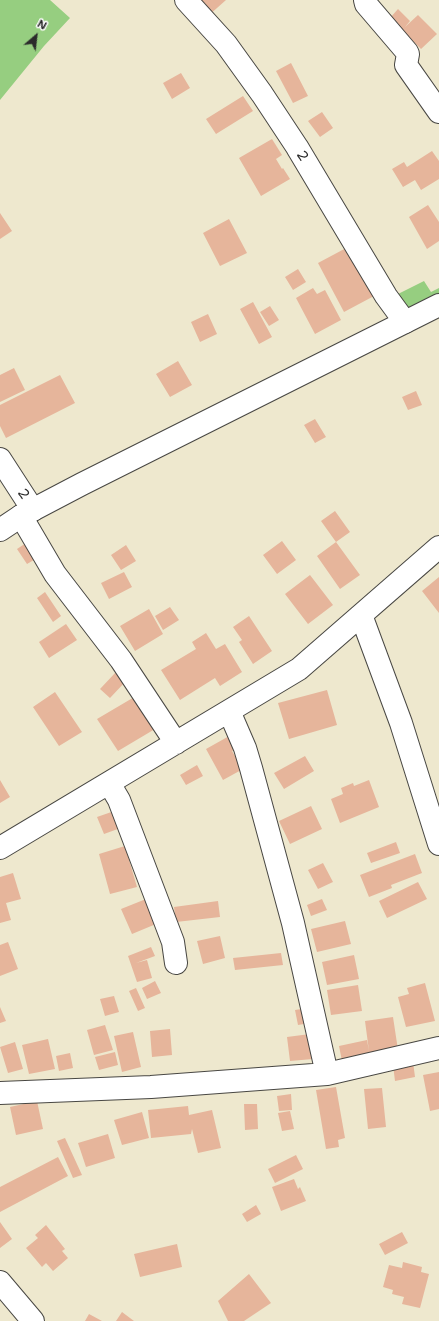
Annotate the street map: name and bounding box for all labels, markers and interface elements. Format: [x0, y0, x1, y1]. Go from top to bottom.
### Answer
north arrow [16, 16, 56, 56]
text: N [34, 16, 49, 34]
street label: 2 [292, 147, 312, 165]
street label: 2 [13, 485, 33, 503]

